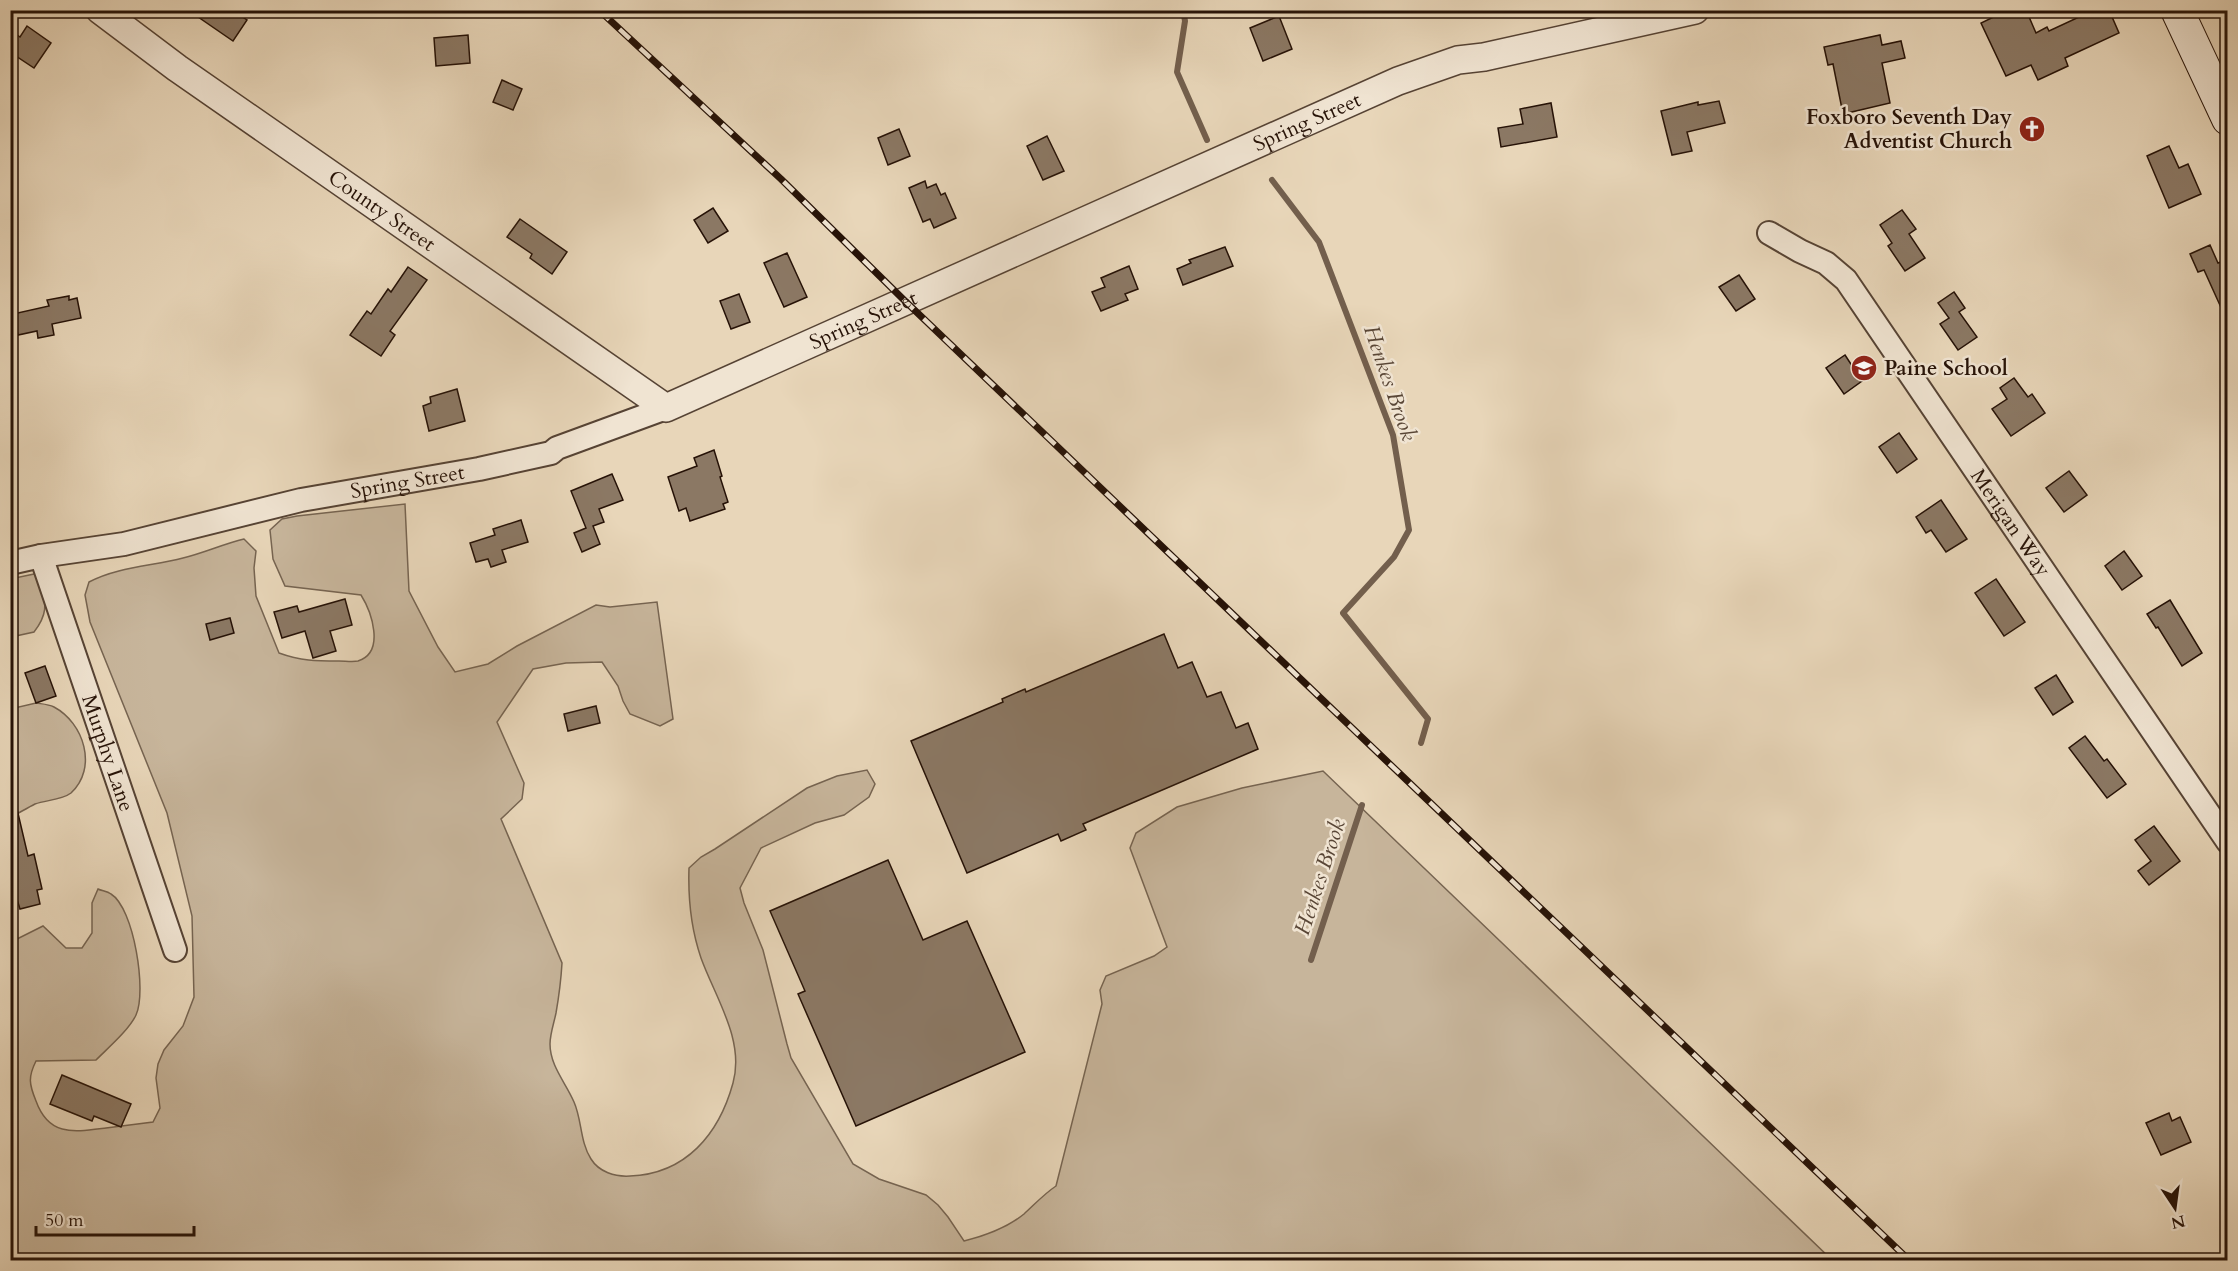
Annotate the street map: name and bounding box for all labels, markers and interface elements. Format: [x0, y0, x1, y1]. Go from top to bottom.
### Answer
street label: Spring Street [1248, 85, 1366, 158]
place label: Foxboro Seventh Day Adventist Church [1806, 103, 2012, 156]
church icon: Foxboro Seventh Day Adventist Church [2017, 114, 2047, 144]
street label: County Street [322, 163, 442, 258]
street label: Spring Street [805, 283, 922, 357]
water label: Henkes Brook [1356, 321, 1424, 445]
school or university icon: Paine School [1849, 353, 1879, 383]
place label: Paine School [1884, 354, 2008, 383]
street label: Spring Street [348, 457, 467, 506]
street label: Merigan Way [1964, 463, 2058, 582]
street label: Murphy Lane [75, 691, 141, 815]
water label: Henkes Brook [1287, 815, 1353, 939]
north arrow [2145, 1178, 2205, 1238]
scale bar [36, 1199, 194, 1237]
text: 50 m [45, 1208, 84, 1233]
text: N [2169, 1209, 2187, 1234]

